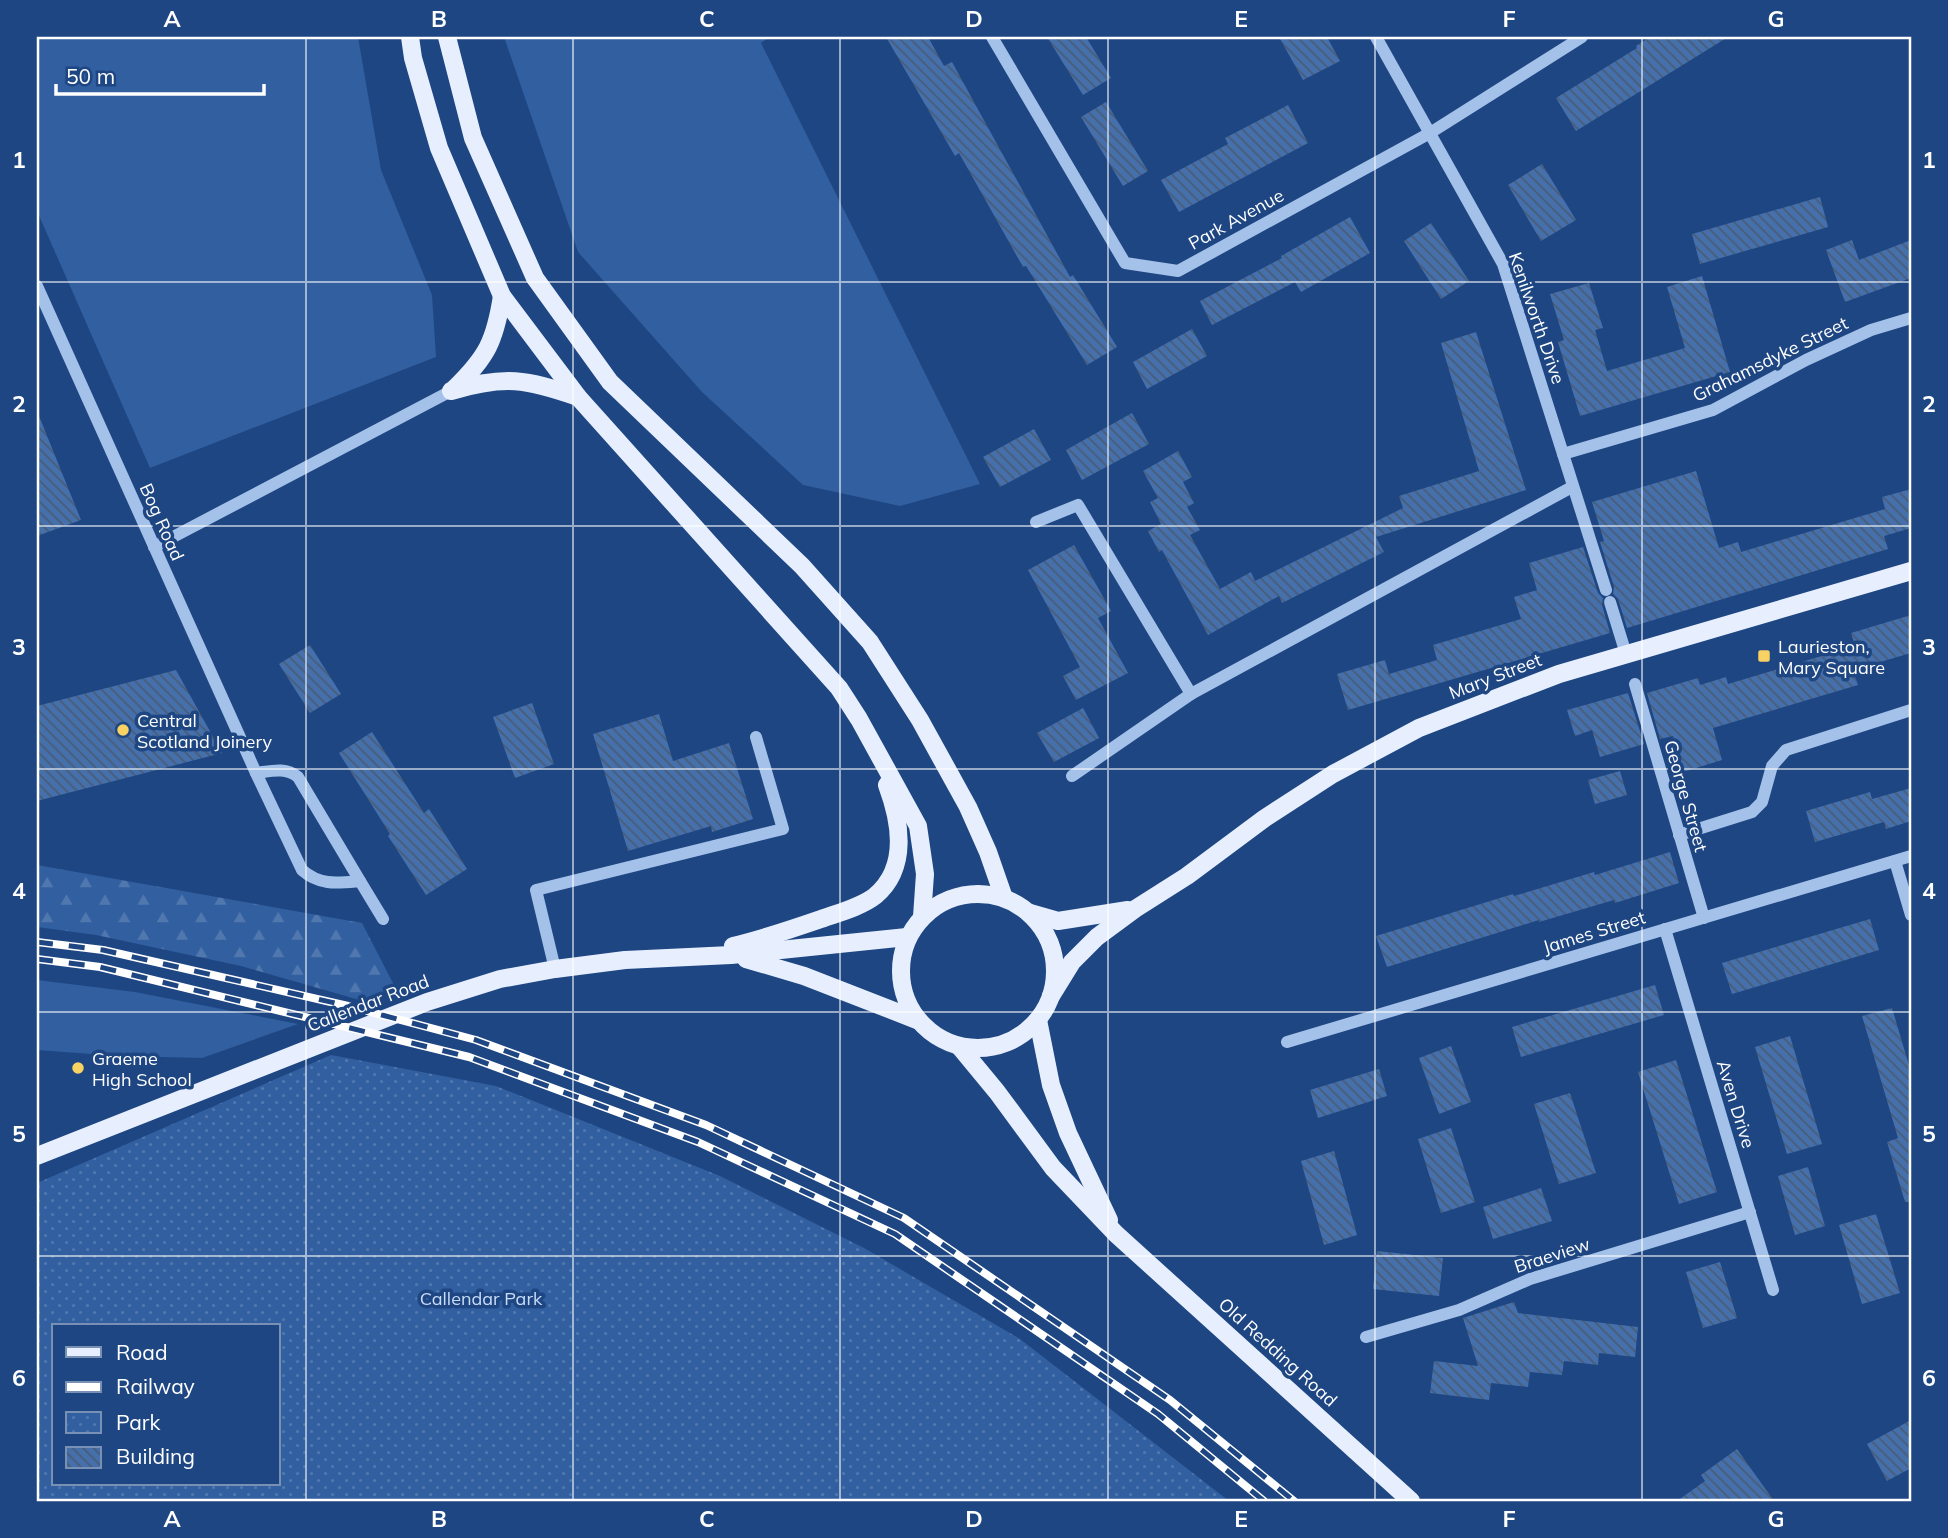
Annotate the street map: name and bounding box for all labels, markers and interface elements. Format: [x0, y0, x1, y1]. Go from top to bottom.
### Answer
text: A [163, 4, 181, 33]
text: B [431, 4, 447, 33]
text: C [699, 4, 715, 33]
text: D [965, 4, 983, 33]
text: E [1234, 4, 1248, 33]
text: F [1502, 4, 1516, 33]
text: G [1767, 4, 1785, 33]
scale bar [56, 52, 264, 96]
text: 50 m [66, 63, 115, 89]
text: 1 [12, 145, 26, 174]
text: 1 [1922, 145, 1936, 174]
street label: Park Avenue [1184, 183, 1288, 255]
street label: Kenilworth Drive [1504, 249, 1570, 387]
street label: Grahamsdyke Street [1688, 311, 1852, 407]
text: 2 [12, 389, 26, 418]
text: 2 [1922, 389, 1936, 418]
street label: Bog Road [135, 480, 189, 564]
text: 3 [12, 632, 26, 661]
text: 3 [1922, 632, 1936, 661]
place label: Laurieston, Mary Square [1778, 635, 1885, 679]
street label: Mary Street [1445, 648, 1545, 704]
marker: Laurieston, Mary Square [1756, 648, 1772, 664]
place label: Central Scotland Joinery [137, 709, 272, 753]
marker: Central Scotland Joinery [115, 722, 131, 738]
street label: George Street [1659, 738, 1713, 854]
text: 4 [12, 876, 26, 905]
text: 4 [1922, 876, 1936, 905]
street label: James Street [1540, 906, 1648, 958]
street label: Callendar Road [304, 969, 432, 1037]
place label: Graeme High School [92, 1047, 192, 1091]
street label: Aven Drive [1712, 1057, 1760, 1151]
marker: Graeme High School [70, 1060, 86, 1076]
text: 5 [12, 1119, 26, 1148]
text: 5 [1922, 1119, 1936, 1148]
street label: Braeview [1511, 1232, 1593, 1278]
park label: Callendar Park [420, 1287, 543, 1310]
street label: Old Redding Road [1214, 1293, 1342, 1411]
legend [52, 1324, 280, 1486]
text: Road [116, 1339, 167, 1365]
text: 6 [12, 1363, 26, 1392]
text: 6 [1922, 1363, 1936, 1392]
text: Railway [116, 1373, 195, 1399]
text: Park [116, 1409, 160, 1435]
text: Building [116, 1443, 195, 1469]
text: A [163, 1504, 181, 1533]
text: B [431, 1504, 447, 1533]
text: C [699, 1504, 715, 1533]
text: D [965, 1504, 983, 1533]
text: E [1234, 1504, 1248, 1533]
text: F [1502, 1504, 1516, 1533]
text: G [1767, 1504, 1785, 1533]

